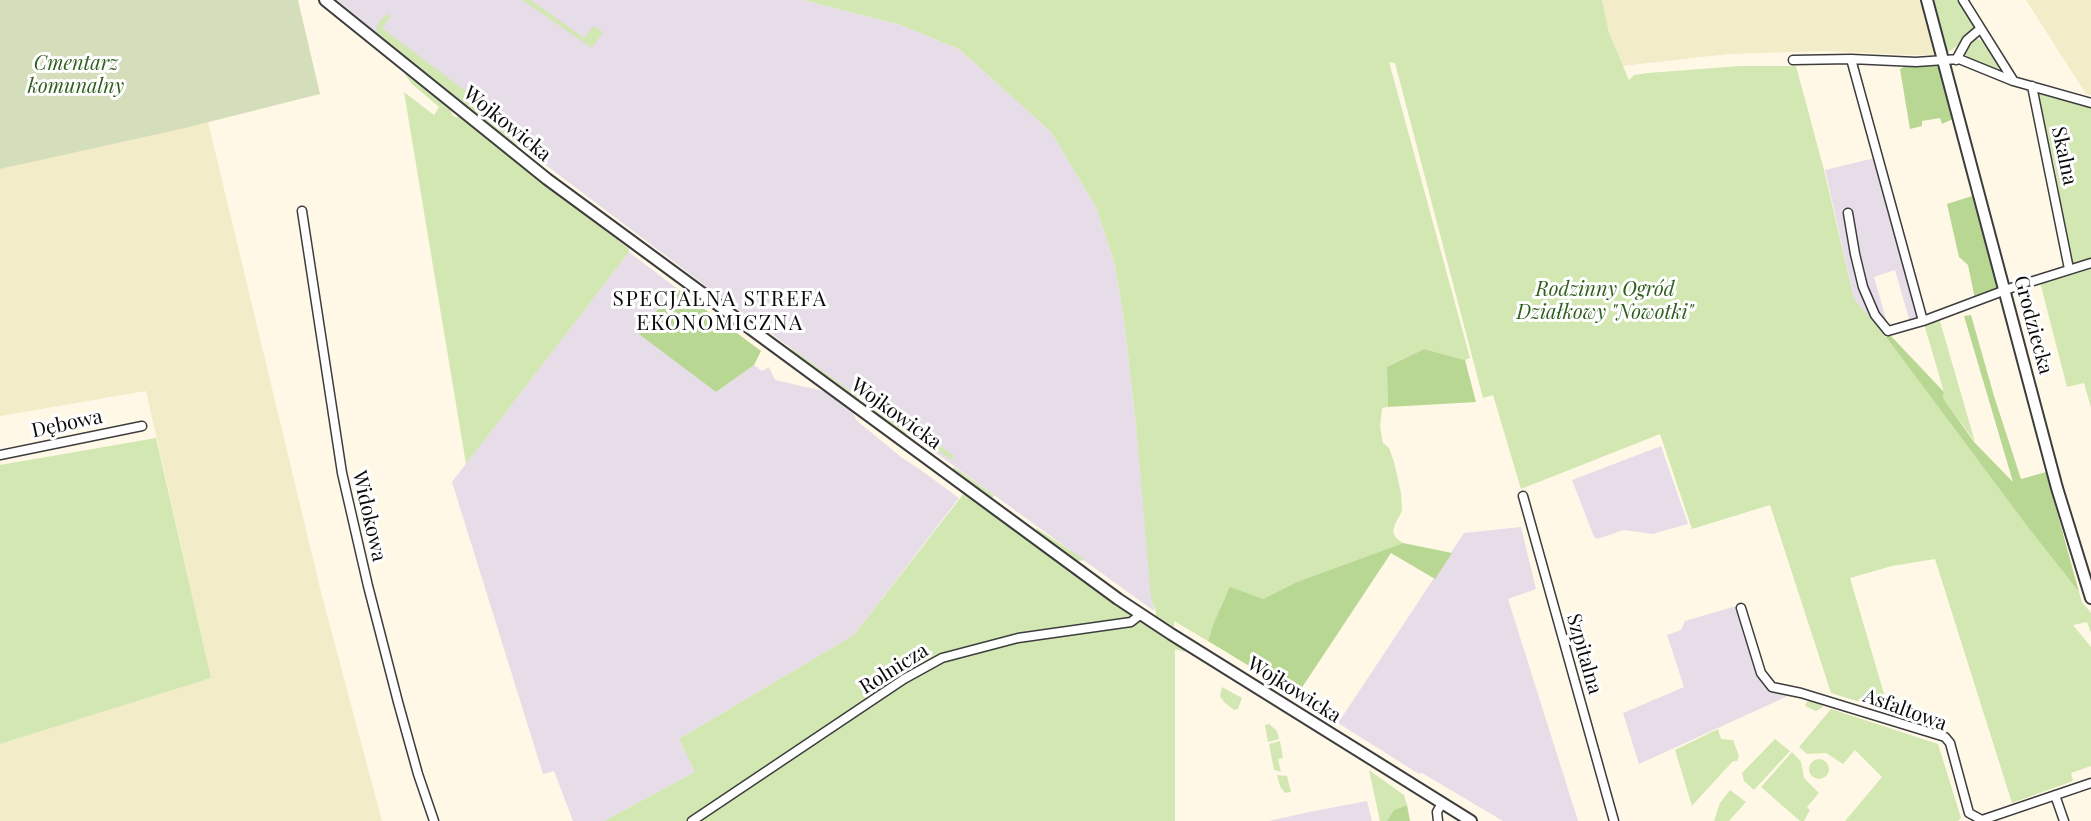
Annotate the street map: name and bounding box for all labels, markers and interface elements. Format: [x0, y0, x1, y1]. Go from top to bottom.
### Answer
park label: Cmentarz komunalny [28, 52, 124, 99]
street label: Wojkowicka [458, 81, 556, 167]
street label: Skalna [2046, 125, 2082, 187]
street label: Grodziecka [2008, 273, 2058, 377]
park label: Rodzinny Ogród Działkowy "Nowotki" [1517, 278, 1693, 325]
district label: SPECJALNA STREFA EKONOMICZNA [613, 286, 827, 336]
street label: Wojkowicka [846, 373, 946, 455]
street label: Dębowa [29, 405, 105, 443]
street label: Widokowa [347, 468, 391, 564]
street label: Szpitalna [1561, 611, 1607, 697]
street label: Rolnicza [855, 639, 933, 699]
street label: Wojkowicka [1243, 652, 1345, 728]
street label: Asfaltowa [1860, 684, 1950, 736]

